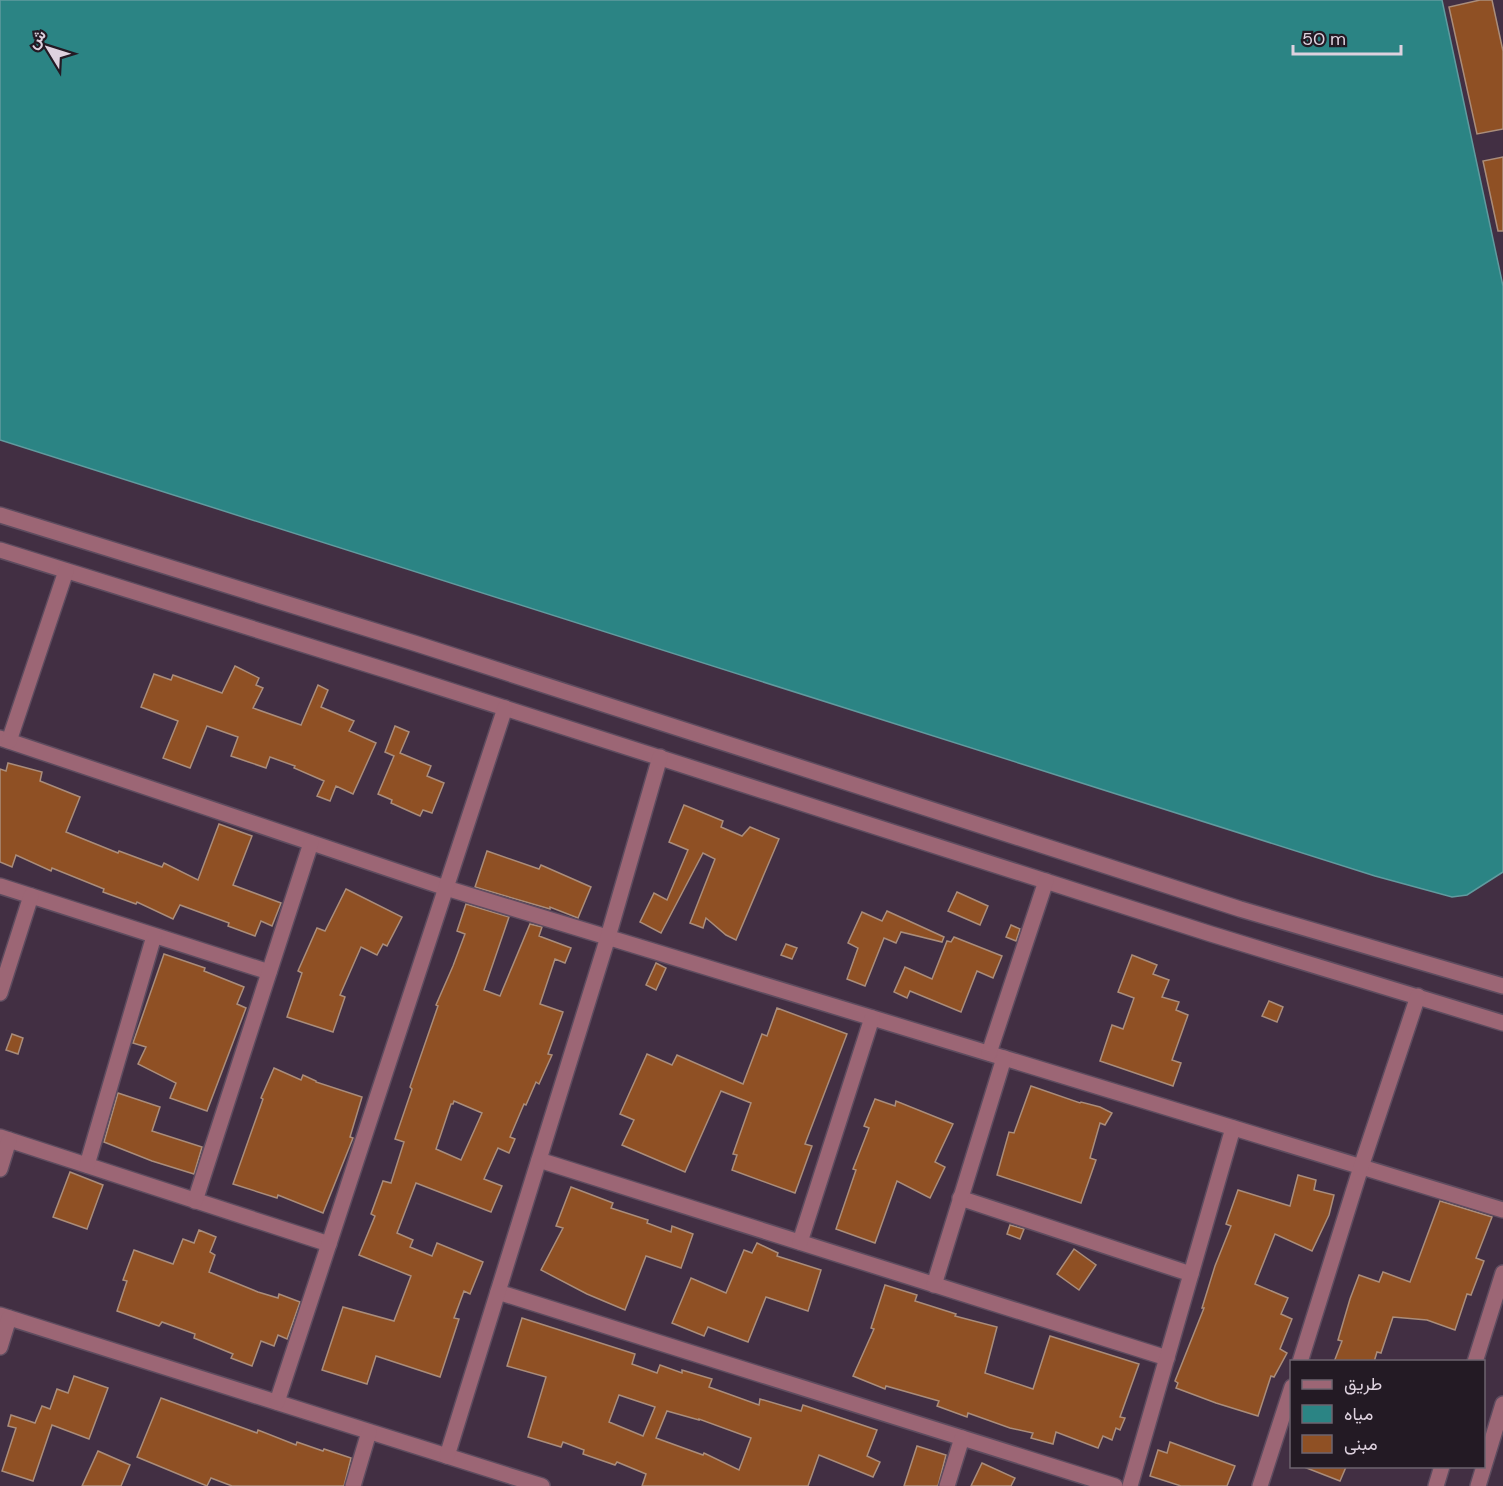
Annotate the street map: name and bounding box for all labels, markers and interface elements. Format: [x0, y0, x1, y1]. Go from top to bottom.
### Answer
north arrow [18, 18, 78, 78]
scale bar [1293, 18, 1401, 56]
text: ش [22, 25, 51, 53]
text: 50 m [1302, 27, 1346, 51]
legend [1290, 1360, 1485, 1468]
text: طريق [1344, 1372, 1382, 1396]
text: مياه [1344, 1402, 1373, 1426]
text: مبنى [1344, 1432, 1378, 1456]

